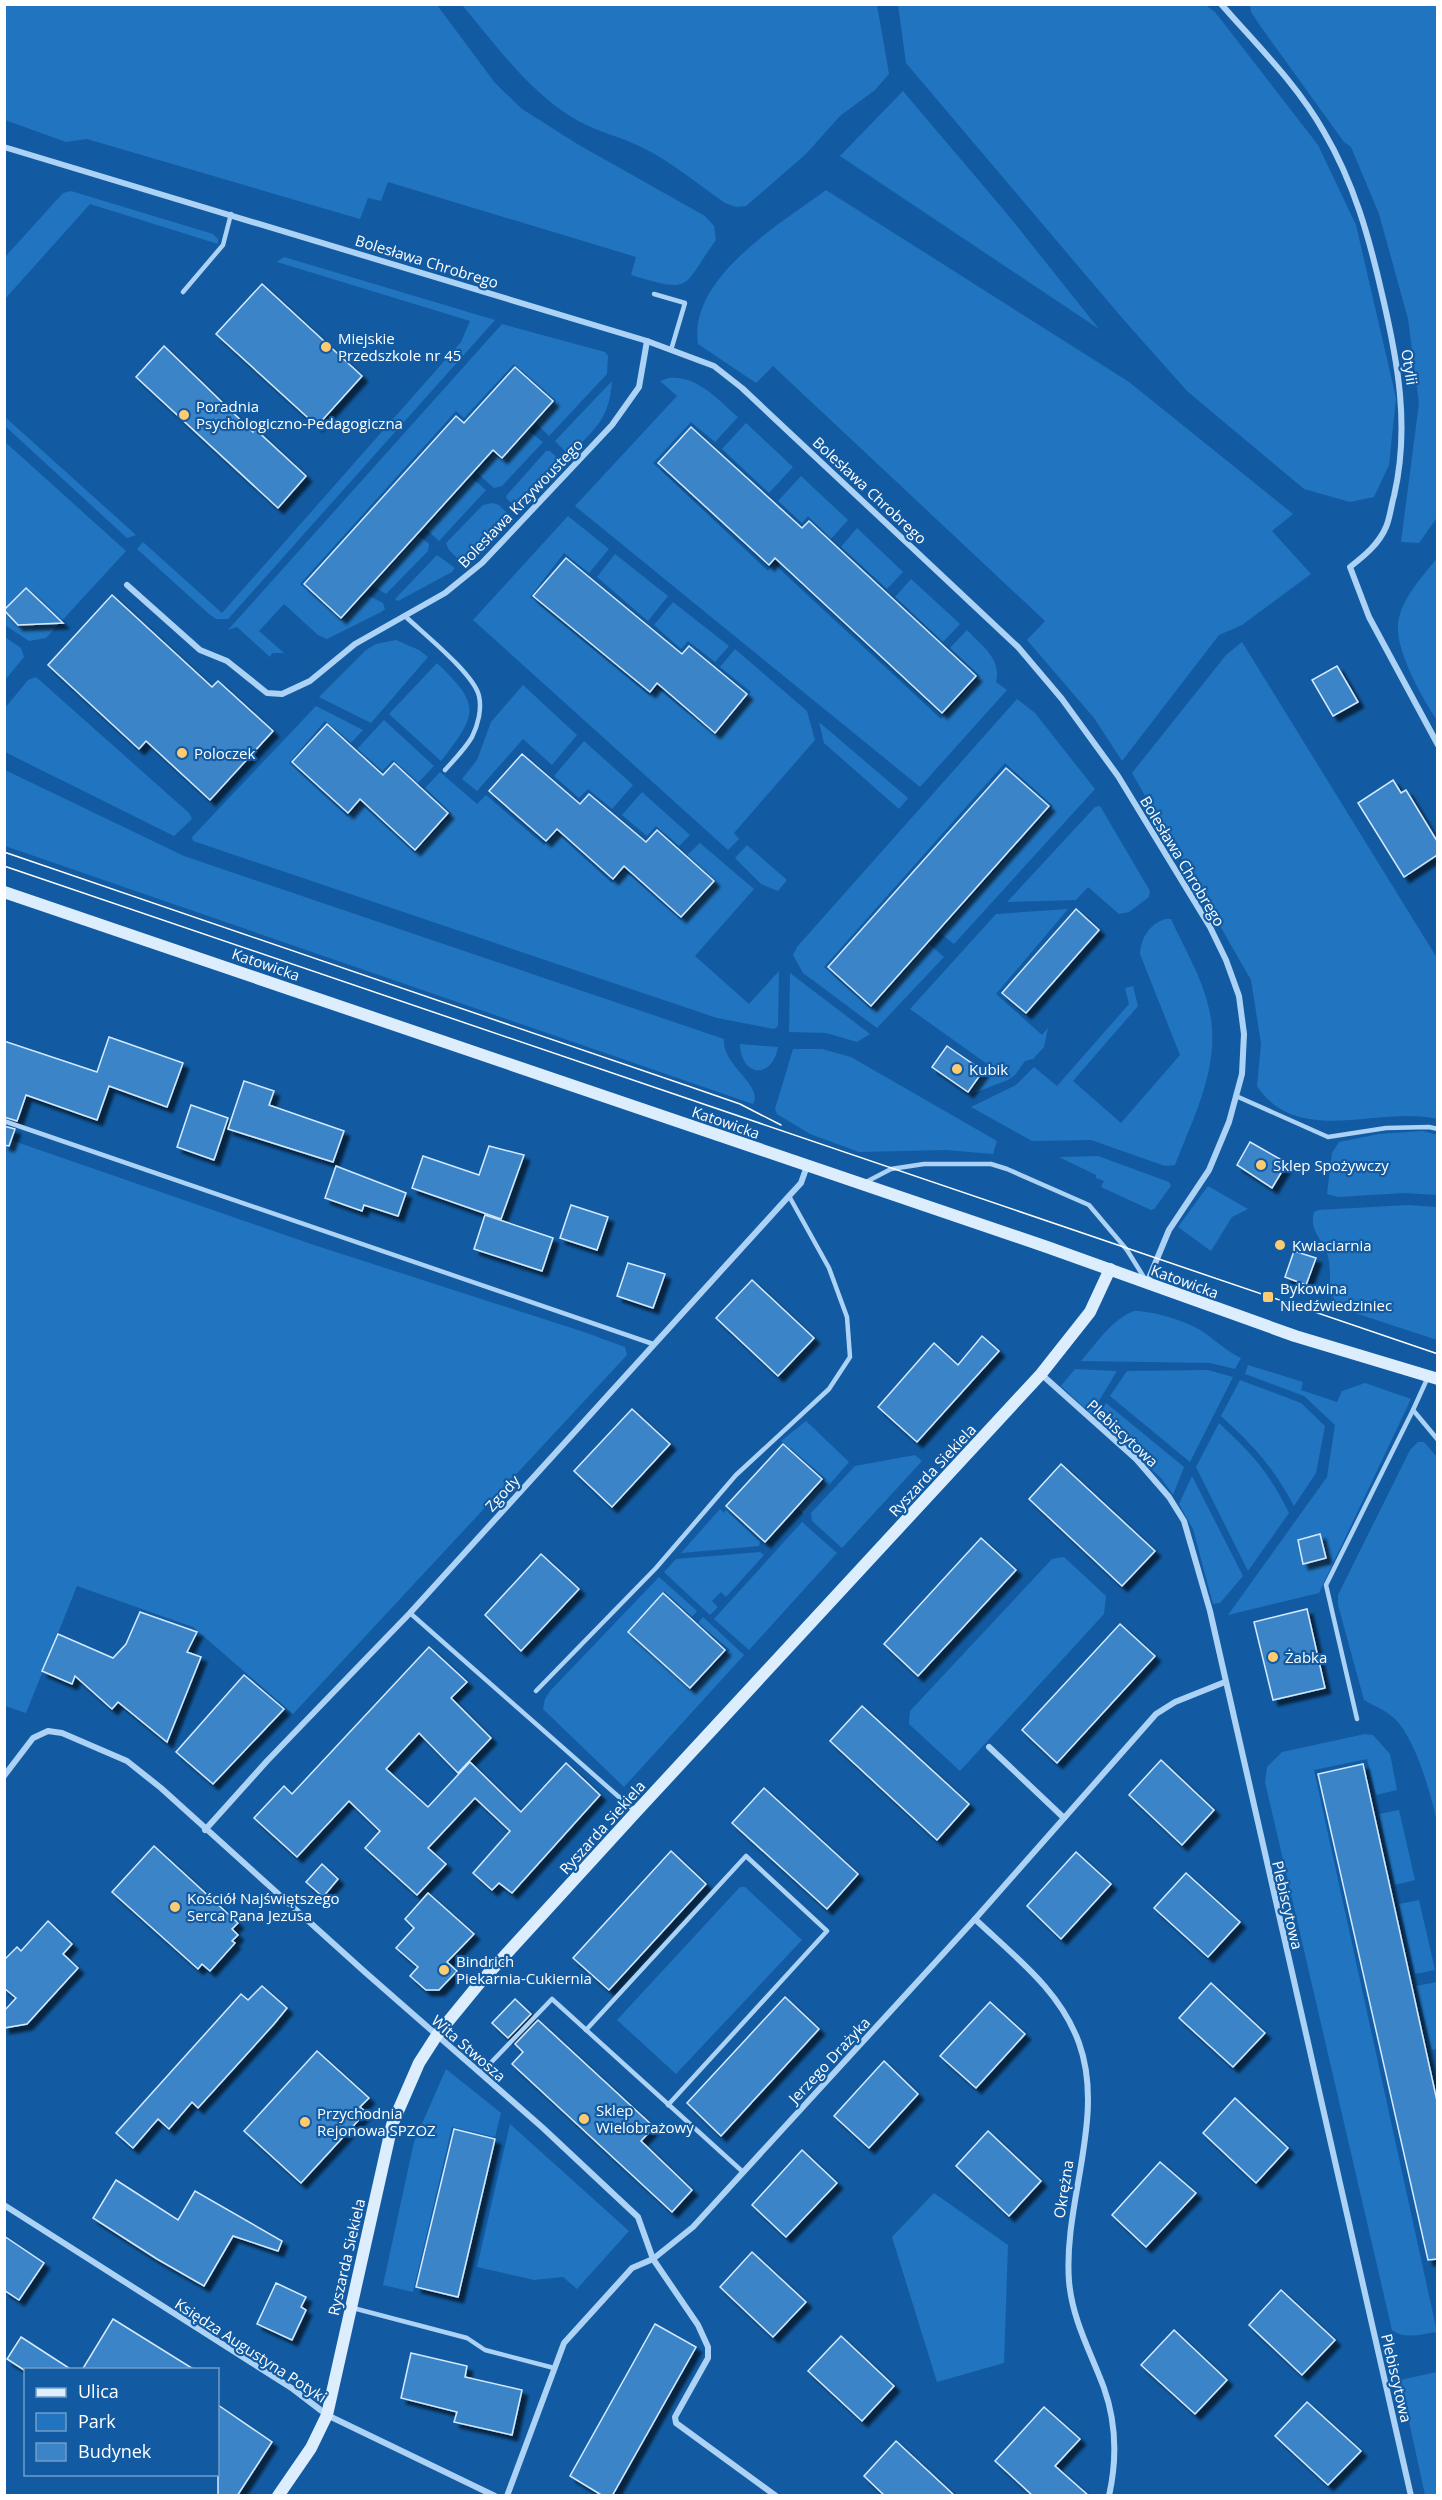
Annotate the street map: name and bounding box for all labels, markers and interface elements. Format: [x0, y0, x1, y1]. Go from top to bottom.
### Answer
street label: Bolesława Chrobrego [353, 230, 501, 292]
place label: Miejskie Przedszkole nr 45 [338, 328, 461, 365]
marker: Miejskie Przedszkole nr 45 [319, 340, 333, 354]
street label: Otylii [1397, 348, 1423, 386]
place label: Poradnia Psychologiczno-Pedagogiczna [196, 396, 403, 433]
marker: Poradnia Psychologiczno-Pedagogiczna [177, 408, 191, 422]
street label: Bolesława Chrobrego [809, 432, 931, 548]
street label: Bolesława Krzywoustego [453, 434, 587, 572]
place label: Poloczek [194, 743, 255, 763]
marker: Poloczek [175, 746, 189, 760]
street label: Bolesława Chrobrego [1136, 792, 1230, 930]
street label: Katowicka [229, 943, 303, 985]
place label: Kubik [969, 1059, 1008, 1079]
marker: Kubik [950, 1062, 964, 1076]
street label: Katowicka [689, 1101, 763, 1143]
place label: Sklep Spożywczy [1273, 1155, 1389, 1175]
marker: Sklep Spożywczy [1254, 1158, 1268, 1172]
place label: Kwiaciarnia [1292, 1235, 1372, 1255]
marker: Kwiaciarnia [1273, 1238, 1287, 1252]
street label: Katowicka [1148, 1260, 1222, 1302]
place label: Bykowina Niedźwiedziniec [1280, 1278, 1392, 1315]
marker: Bykowina Niedźwiedziniec [1261, 1290, 1275, 1304]
street label: Plebiscytowa [1083, 1395, 1163, 1471]
street label: Ryszarda Siekiela [884, 1419, 980, 1521]
street label: Zgody [480, 1470, 524, 1515]
place label: Żabka [1285, 1647, 1327, 1667]
marker: Żabka [1266, 1650, 1280, 1664]
street label: Ryszarda Siekiela [555, 1776, 649, 1878]
street label: Plebiscytowa [1268, 1859, 1308, 1951]
place label: Kościół Najświętszego Serca Pana Jezusa [187, 1888, 340, 1925]
marker: Kościół Najświętszego Serca Pana Jezusa [168, 1900, 182, 1914]
place label: Bindrich Piekarnia-Cukiernia [456, 1951, 592, 1988]
marker: Bindrich Piekarnia-Cukiernia [437, 1963, 451, 1977]
street label: Wita Stwosza [428, 2010, 510, 2086]
street label: Jerzego Drażyka [782, 2013, 874, 2109]
place label: Sklep Wielobrażowy [596, 2100, 694, 2137]
place label: Przychodnia Rejonowa SPZOZ [317, 2103, 436, 2140]
marker: Sklep Wielobrażowy [577, 2112, 591, 2126]
marker: Przychodnia Rejonowa SPZOZ [298, 2115, 312, 2129]
street label: Okrężna [1049, 2158, 1077, 2220]
street label: Ryszarda Siekiela [323, 2197, 369, 2317]
street label: Księdza Augustyna Potyki [171, 2293, 331, 2407]
street label: Plebiscytowa [1377, 2332, 1417, 2424]
legend [24, 2368, 219, 2476]
text: Ulica [78, 2379, 119, 2403]
text: Park [78, 2409, 116, 2433]
text: Budynek [78, 2439, 152, 2463]

